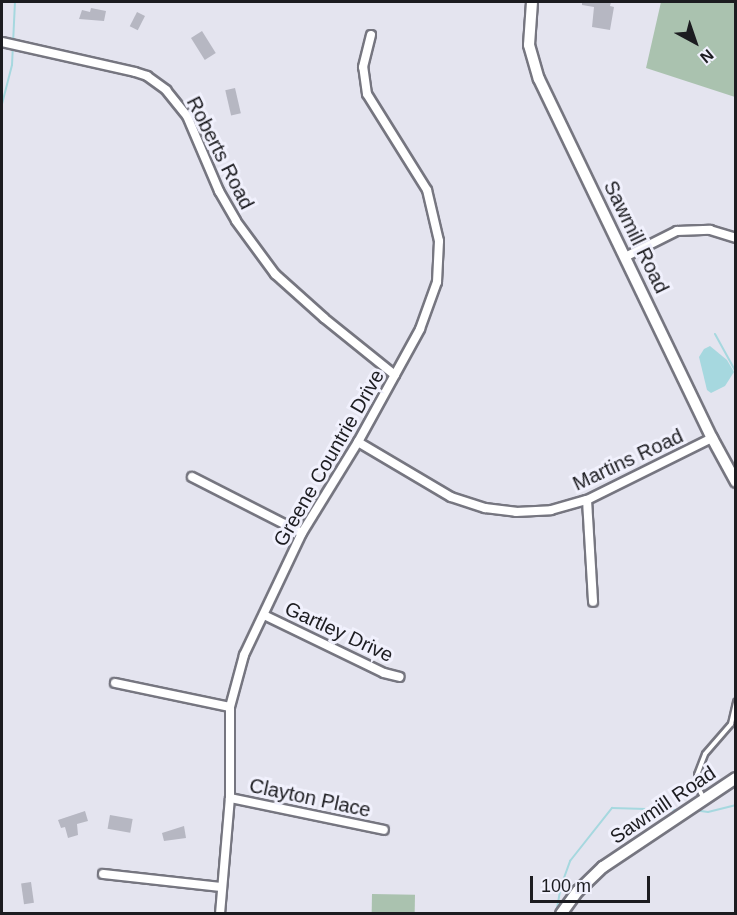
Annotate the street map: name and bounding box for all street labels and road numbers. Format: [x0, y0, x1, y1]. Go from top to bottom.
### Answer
street label: Roberts Road [181, 93, 259, 213]
street label: Sawmill Road [598, 177, 674, 297]
street label: Greene Countrie Drive [269, 365, 389, 551]
street label: Martins Road [569, 424, 687, 496]
street label: Gartley Drive [281, 596, 397, 668]
street label: Sawmill Road [606, 761, 720, 849]
street label: Clayton Place [247, 773, 373, 823]

